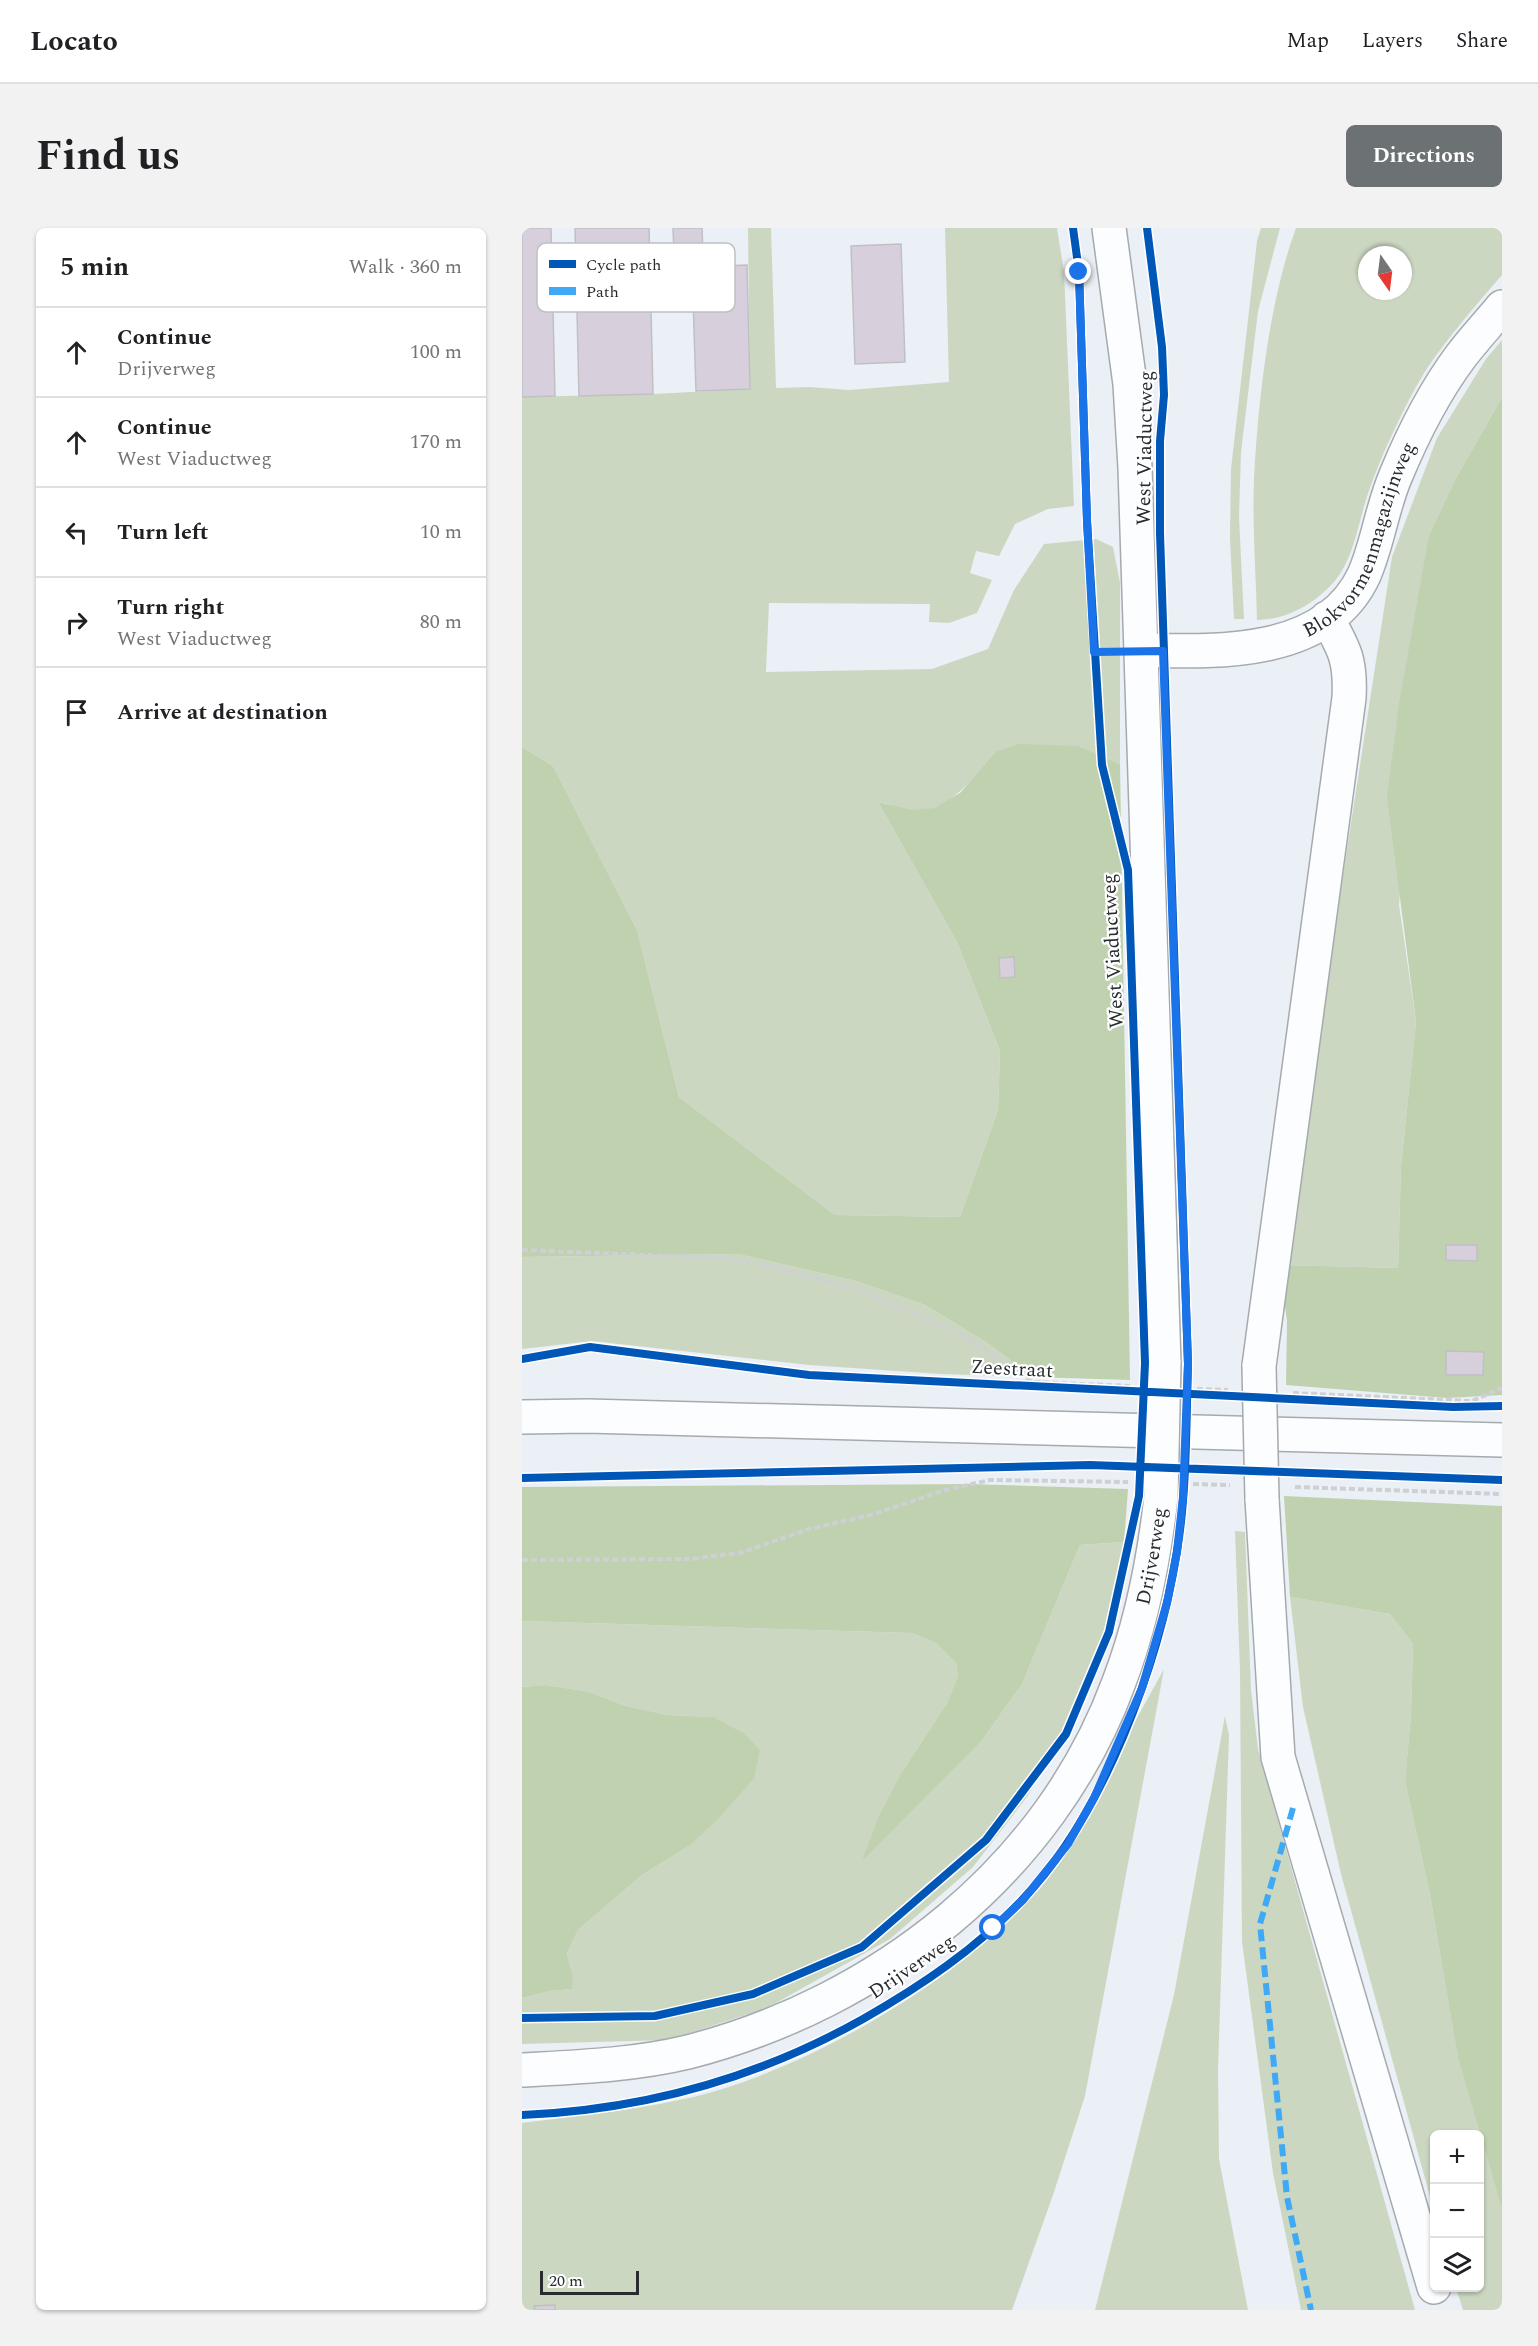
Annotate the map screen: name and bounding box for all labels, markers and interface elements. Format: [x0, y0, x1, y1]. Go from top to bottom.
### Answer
text: Locato [30, 20, 118, 63]
text: Map [1287, 25, 1329, 57]
text: Layers [1362, 25, 1423, 57]
text: Share [1456, 25, 1508, 57]
text: Find us [36, 125, 180, 188]
button: Directions [1346, 125, 1502, 187]
legend [537, 243, 735, 312]
north arrow [1358, 246, 1412, 300]
text: 5 min [60, 247, 129, 287]
text: Walk · 360 m [349, 252, 462, 282]
text: Cycle path [586, 253, 661, 277]
route end [1065, 258, 1091, 284]
text: Path [586, 280, 619, 304]
text: Continue [117, 321, 212, 354]
icon: ahead [60, 336, 93, 369]
text: 100 m [410, 337, 462, 367]
text: Drijverweg [117, 354, 216, 384]
street label: West Viaductweg [1129, 370, 1161, 526]
text: Continue [117, 411, 212, 444]
icon: ahead [60, 426, 93, 459]
text: 170 m [410, 427, 462, 457]
street label: Blokvormenmagazijnweg [1298, 437, 1424, 646]
text: West Viaductweg [117, 444, 272, 474]
icon: left [60, 516, 93, 549]
text: Turn left [117, 516, 209, 549]
text: 10 m [420, 517, 462, 547]
text: Turn right [117, 591, 224, 624]
icon: right [60, 606, 93, 639]
text: 80 m [420, 607, 462, 637]
text: West Viaductweg [117, 624, 272, 654]
icon: arrive [60, 696, 93, 729]
text: Arrive at destination [117, 696, 328, 729]
street label: West Viaductweg [1094, 873, 1132, 1029]
street label: Zeestraat [970, 1352, 1054, 1386]
street label: Drijverweg [1128, 1505, 1175, 1608]
route start [979, 1914, 1005, 1940]
street label: Drijverweg [863, 1927, 961, 2007]
map controls [1430, 2130, 1484, 2292]
button: + [1430, 2130, 1484, 2184]
button: − [1430, 2184, 1484, 2238]
button: layers [1430, 2238, 1484, 2292]
scale bar [540, 2268, 639, 2296]
text: 20 m [549, 2269, 583, 2293]

